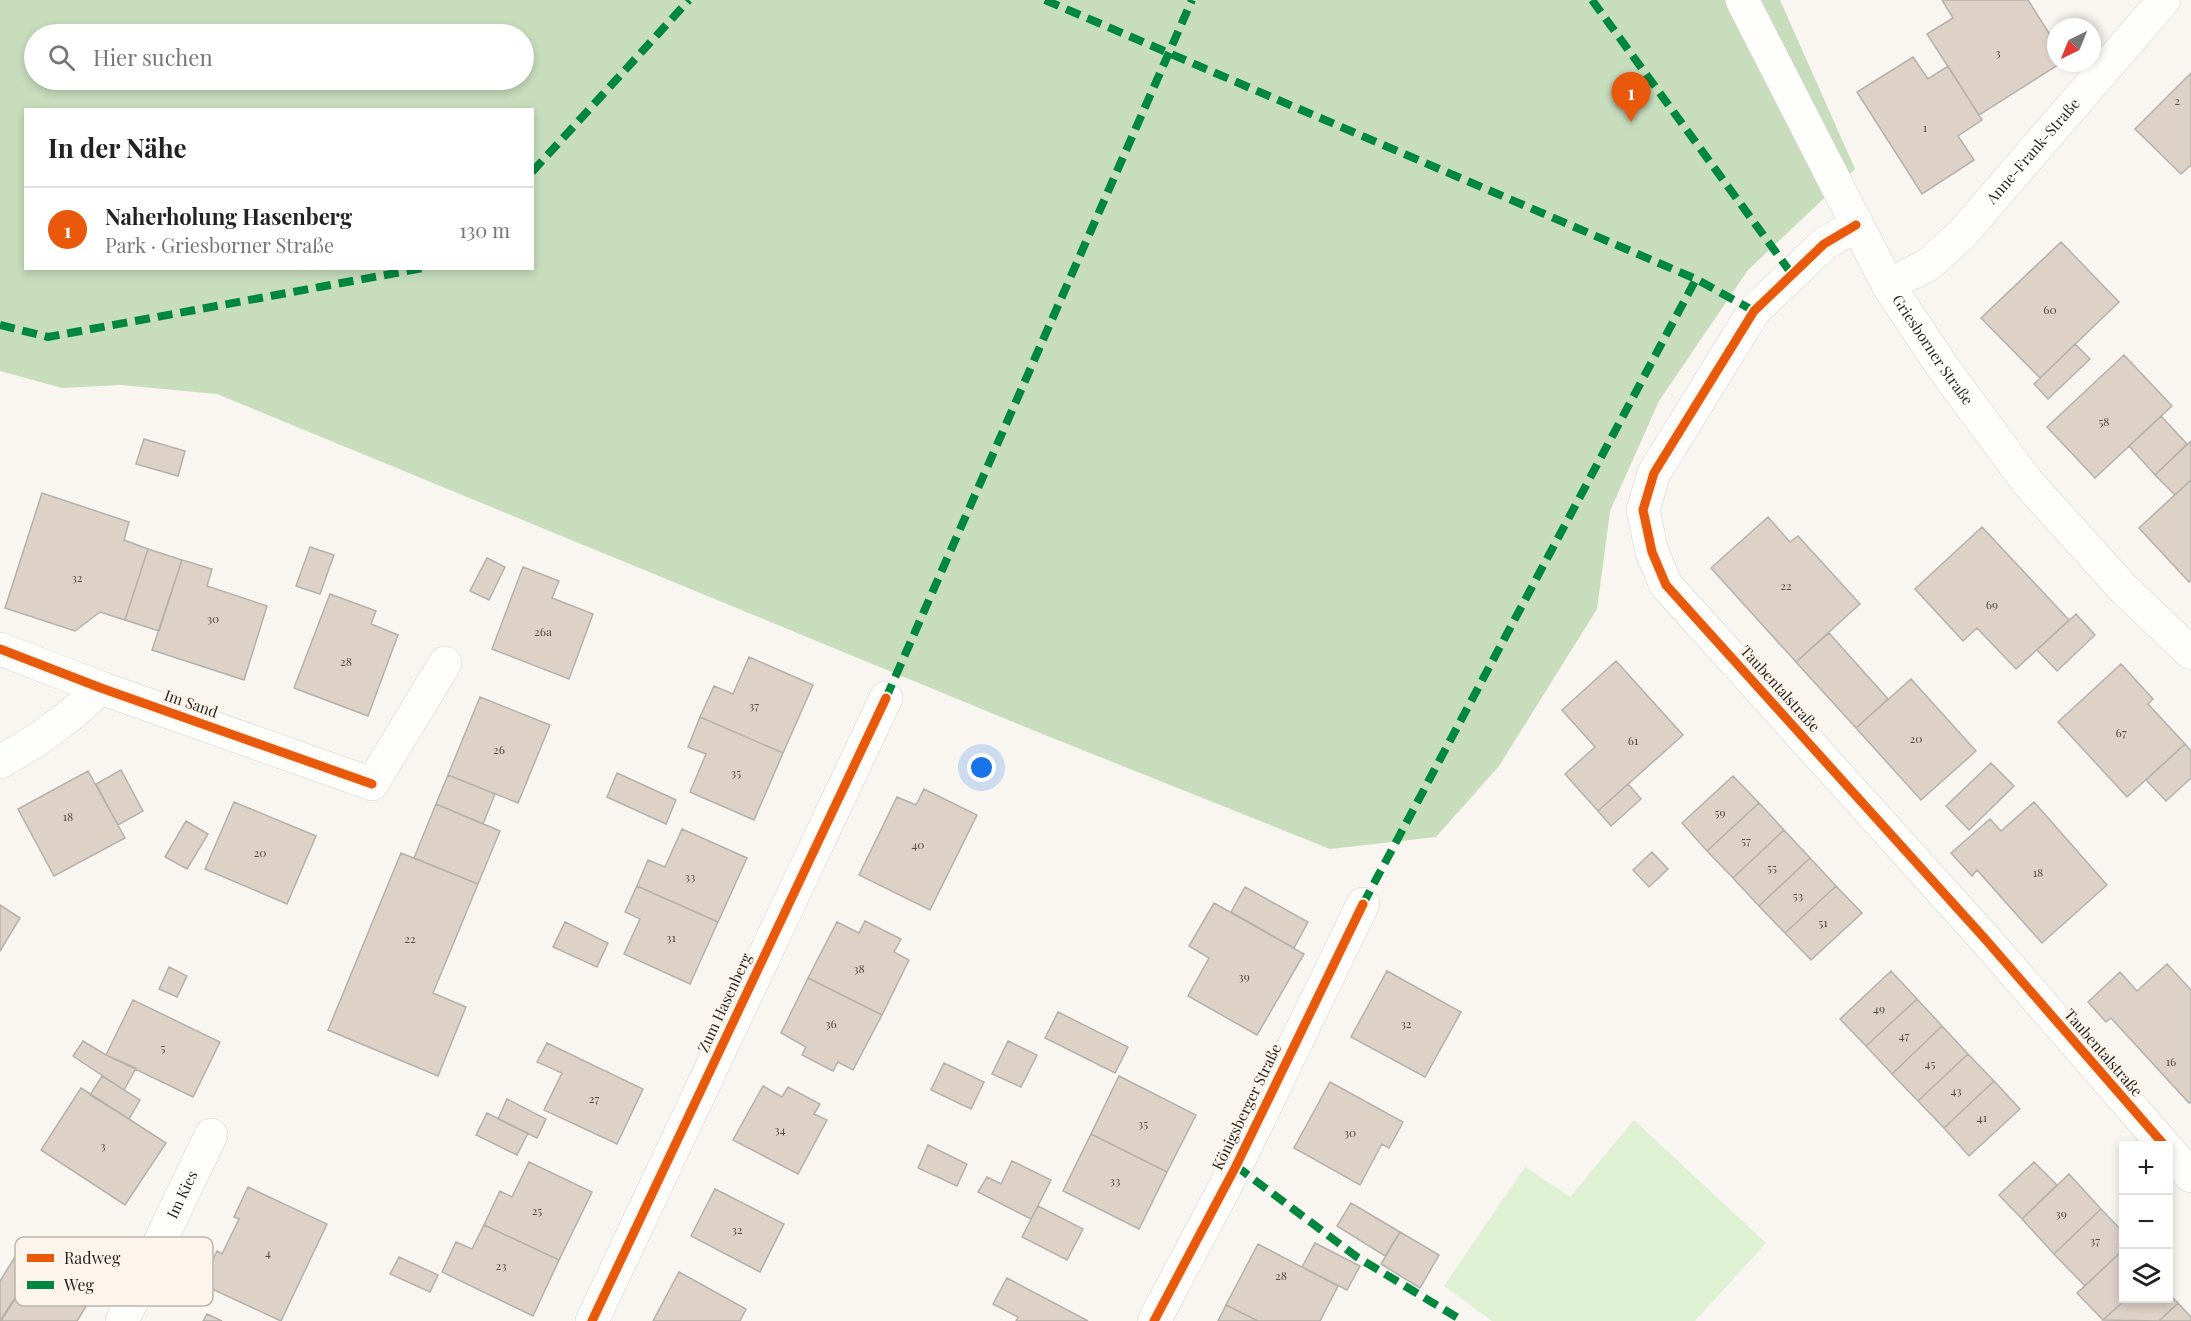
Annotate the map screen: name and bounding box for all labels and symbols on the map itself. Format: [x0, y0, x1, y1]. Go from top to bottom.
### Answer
north arrow [2047, 18, 2101, 72]
house number: 3 [1995, 44, 2001, 60]
pin: 1 [1612, 72, 1650, 122]
house number: 2 [2174, 92, 2180, 108]
street label: Anne-Frank-Straße [1981, 94, 2084, 208]
house number: 1 [1923, 119, 1928, 135]
street label: Griesborner Straße [1888, 290, 1978, 409]
house number: 60 [2043, 301, 2057, 317]
house number: 58 [2098, 413, 2110, 429]
house number: 32 [71, 569, 83, 585]
house number: 22 [1780, 577, 1792, 593]
house number: 69 [1986, 596, 1998, 612]
house number: 30 [207, 610, 219, 626]
house number: 26a [534, 623, 552, 639]
street label: Taubentalstraße [1737, 641, 1825, 736]
house number: 28 [340, 653, 352, 669]
street label: Im Sand [162, 685, 221, 722]
house number: 37 [749, 697, 759, 713]
house number: 67 [2115, 724, 2127, 740]
house number: 20 [1910, 730, 1922, 746]
house number: 61 [1628, 732, 1639, 748]
house number: 26 [493, 741, 505, 757]
your location [967, 753, 996, 782]
house number: 35 [731, 764, 741, 780]
house number: 59 [1714, 804, 1726, 820]
house number: 18 [63, 808, 73, 824]
house number: 57 [1741, 832, 1751, 848]
house number: 40 [911, 836, 925, 852]
house number: 20 [254, 844, 266, 860]
house number: 55 [1767, 859, 1777, 875]
house number: 18 [2033, 864, 2043, 880]
house number: 33 [685, 868, 695, 884]
house number: 53 [1793, 887, 1803, 903]
house number: 51 [1818, 914, 1828, 930]
house number: 31 [666, 929, 676, 945]
house number: 22 [404, 930, 416, 946]
street label: Zum Hasenberg [692, 950, 756, 1055]
house number: 38 [853, 960, 865, 976]
house number: 39 [1238, 968, 1250, 984]
house number: 49 [1873, 1000, 1885, 1016]
street label: Taubentalstraße [2060, 1004, 2147, 1100]
house number: 36 [825, 1015, 837, 1031]
house number: 32 [1400, 1015, 1412, 1031]
house number: 47 [1899, 1027, 1909, 1043]
house number: 5 [161, 1039, 166, 1055]
street label: Königsberger Straße [1207, 1040, 1285, 1173]
house number: 16 [2166, 1053, 2176, 1069]
house number: 45 [1925, 1055, 1935, 1071]
house number: 43 [1950, 1082, 1962, 1098]
house number: 27 [589, 1090, 599, 1106]
house number: 41 [1977, 1109, 1988, 1125]
house number: 35 [1138, 1115, 1148, 1131]
house number: 34 [774, 1121, 786, 1137]
house number: 30 [1344, 1124, 1356, 1140]
house number: 3 [100, 1137, 106, 1153]
street label: Im Kies [162, 1167, 201, 1221]
house number: 33 [1110, 1172, 1120, 1188]
house number: 25 [532, 1202, 542, 1218]
house number: 39 [2055, 1205, 2067, 1221]
house number: 32 [731, 1221, 743, 1237]
house number: 37 [2090, 1232, 2100, 1248]
legend [15, 1237, 213, 1306]
house number: 4 [265, 1244, 271, 1260]
text: Radweg [64, 1247, 121, 1268]
house number: 23 [495, 1257, 507, 1273]
house number: 28 [1275, 1267, 1287, 1283]
text: Weg [63, 1274, 94, 1295]

